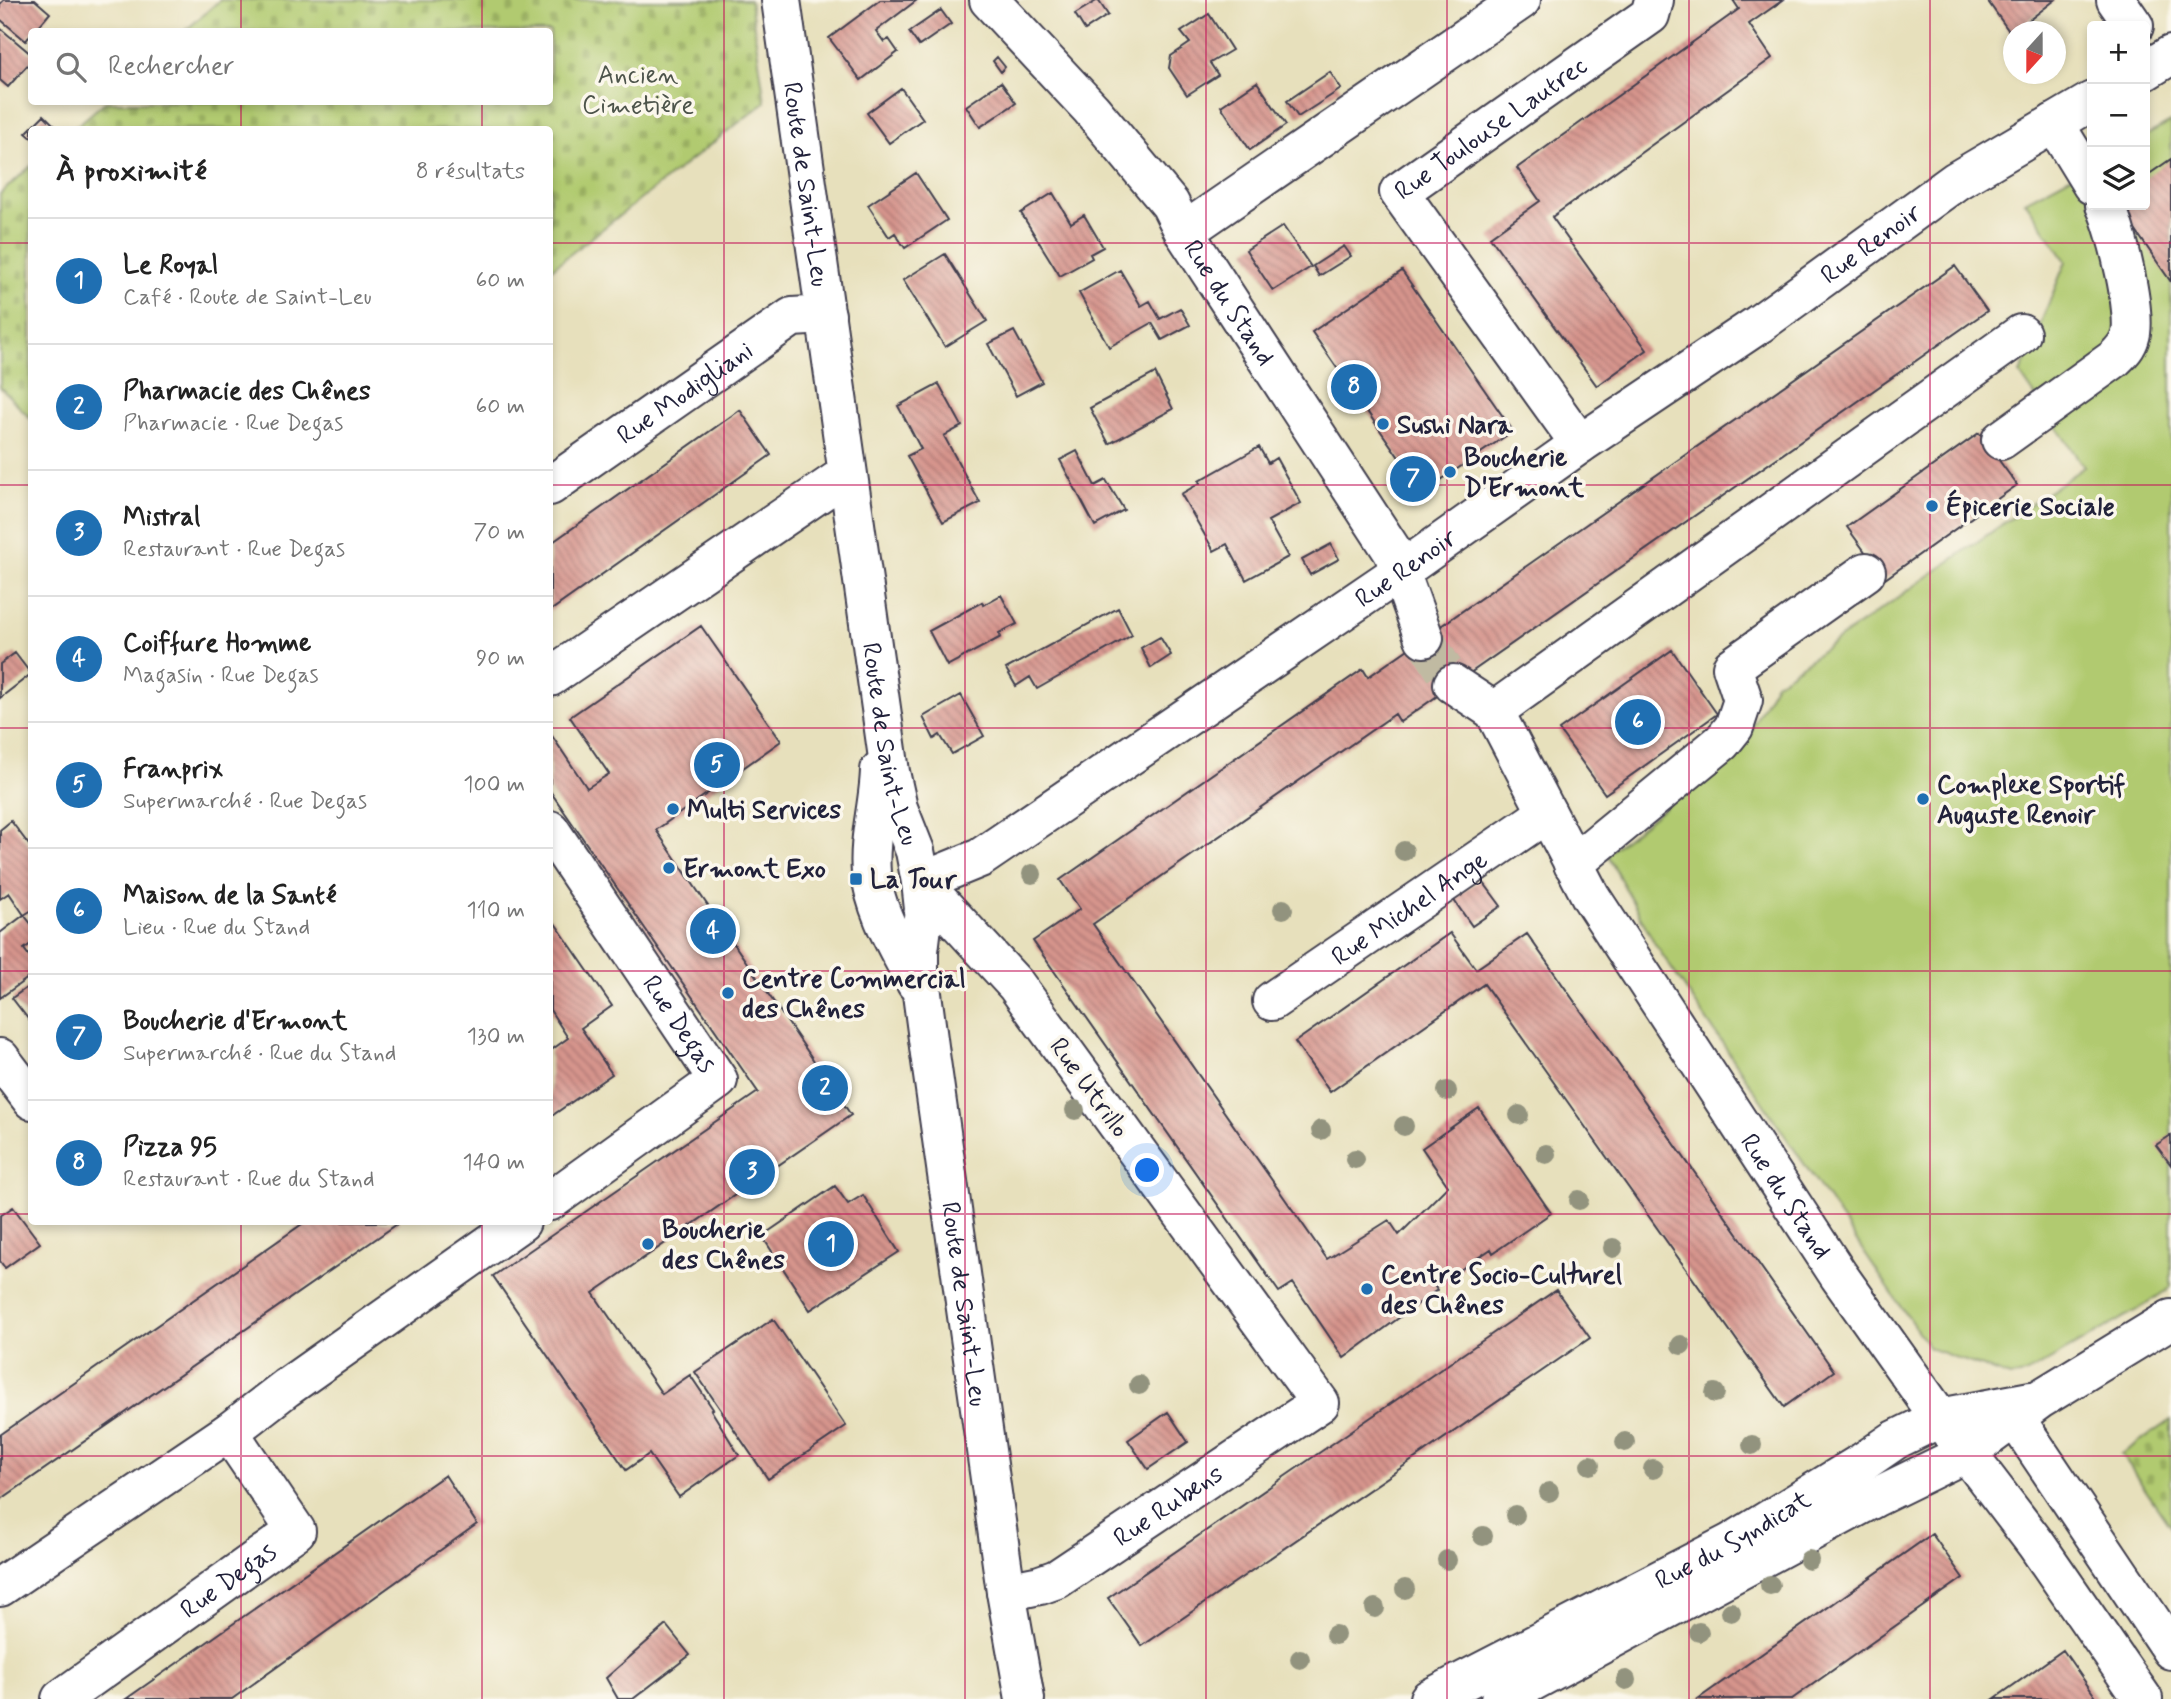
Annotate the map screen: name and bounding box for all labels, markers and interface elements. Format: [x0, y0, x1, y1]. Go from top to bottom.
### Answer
north arrow [2003, 21, 2066, 84]
map controls [2087, 21, 2150, 210]
button: + [2087, 21, 2150, 84]
search box [28, 28, 553, 105]
icon: search [52, 48, 90, 86]
text: Rechercher [108, 50, 234, 84]
street label: Rue Toulouse Lautrec [1388, 50, 1594, 209]
park label: Ancien Cimetière [582, 59, 694, 123]
street label: Route de Saint-Leu [774, 80, 836, 289]
button: − [2087, 84, 2150, 147]
button: layers [2087, 147, 2150, 210]
text: À proximité [56, 152, 207, 191]
text: 8 résultats [416, 157, 525, 187]
street label: Rue Renoir [1814, 196, 1930, 293]
street label: Rue du Stand [1175, 234, 1282, 373]
text: Le Royal [123, 249, 218, 283]
text: 1 [74, 266, 84, 296]
text: 60 m [476, 266, 525, 296]
text: Café · Route de Saint-Leu [123, 283, 372, 313]
street label: Rue Modigliani [611, 334, 760, 453]
pin: 8 [1331, 361, 1377, 413]
text: Pharmacie des Chênes [123, 375, 371, 409]
text: 2 [73, 392, 85, 422]
text: 60 m [476, 392, 525, 422]
text: Pharmacie · Rue Degas [123, 409, 343, 439]
place label: Sushi Nara [1397, 409, 1514, 443]
marker: Sushi Nara [1375, 416, 1391, 432]
place label: Boucherie D'Ermont [1464, 442, 1585, 506]
pin: 7 [1390, 453, 1436, 505]
marker: Boucherie D'Ermont [1442, 464, 1458, 480]
place label: Épicerie Sociale [1946, 489, 2115, 525]
marker: Épicerie Sociale [1924, 498, 1940, 514]
text: Mistral [123, 501, 200, 535]
text: 3 [74, 518, 84, 548]
text: 70 m [473, 518, 525, 548]
street label: Rue Renoir [1349, 521, 1465, 616]
text: Restaurant · Rue Degas [123, 535, 345, 565]
text: Coiffure Homme [123, 627, 311, 661]
street label: Route de Saint-Leu [853, 640, 926, 851]
text: 4 [72, 644, 86, 674]
text: 90 m [476, 644, 525, 674]
text: Magasin · Rue Degas [123, 661, 319, 691]
pin: 6 [1615, 696, 1661, 748]
pin: 5 [694, 739, 740, 791]
text: Franprix [123, 753, 223, 787]
place label: Complexe Sportif Auguste Renoir [1937, 769, 2125, 834]
text: 5 [72, 770, 86, 800]
text: 100 m [463, 770, 525, 800]
text: Supermarché · Rue Degas [123, 787, 367, 817]
marker: Complexe Sportif Auguste Renoir [1915, 791, 1931, 807]
place label: Multi Services [687, 794, 841, 828]
marker: Multi Services [665, 801, 681, 817]
street label: Rue Michel Ange [1325, 844, 1495, 974]
place label: Ermont Exo [683, 853, 826, 887]
marker: Ermont Exo [661, 860, 677, 876]
place label: La Tour [870, 864, 957, 898]
marker: La Tour [848, 871, 864, 887]
text: Maison de la Santé [123, 879, 337, 913]
text: 6 [73, 896, 85, 926]
text: 110 m [466, 896, 525, 926]
pin: 4 [690, 905, 736, 957]
text: Lieu · Rue du Stand [123, 913, 310, 943]
place label: Centre Commercial des Chênes [742, 963, 966, 1027]
street label: Rue Degas [633, 969, 723, 1080]
marker: Centre Commercial des Chênes [720, 985, 736, 1001]
text: Boucherie d'Ermont [123, 1005, 347, 1039]
text: 7 [72, 1022, 86, 1052]
text: 130 m [467, 1022, 525, 1052]
street label: Rue Utrillo [1041, 1031, 1136, 1145]
text: Supermarché · Rue du Stand [123, 1039, 396, 1069]
pin: 2 [802, 1062, 848, 1114]
street label: Rue du Stand [1731, 1128, 1838, 1266]
text: Pizza 95 [123, 1131, 217, 1165]
pin: 3 [729, 1146, 775, 1198]
text: 8 [73, 1148, 85, 1178]
text: 140 m [462, 1148, 525, 1178]
your location [1130, 1153, 1164, 1187]
text: Restaurant · Rue du Stand [123, 1165, 374, 1195]
street label: Route de Saint-Leu [932, 1200, 995, 1409]
place label: Boucherie des Chênes [662, 1214, 785, 1278]
pin: 1 [808, 1218, 854, 1270]
marker: Boucherie des Chênes [640, 1236, 656, 1252]
place label: Centre Socio-Culturel des Chênes [1381, 1259, 1622, 1323]
marker: Centre Socio-Culturel des Chênes [1359, 1281, 1375, 1297]
street label: Rue Rubens [1107, 1458, 1230, 1555]
street label: Rue du Syndicat [1650, 1483, 1818, 1598]
street label: Rue Degas [174, 1535, 284, 1627]

